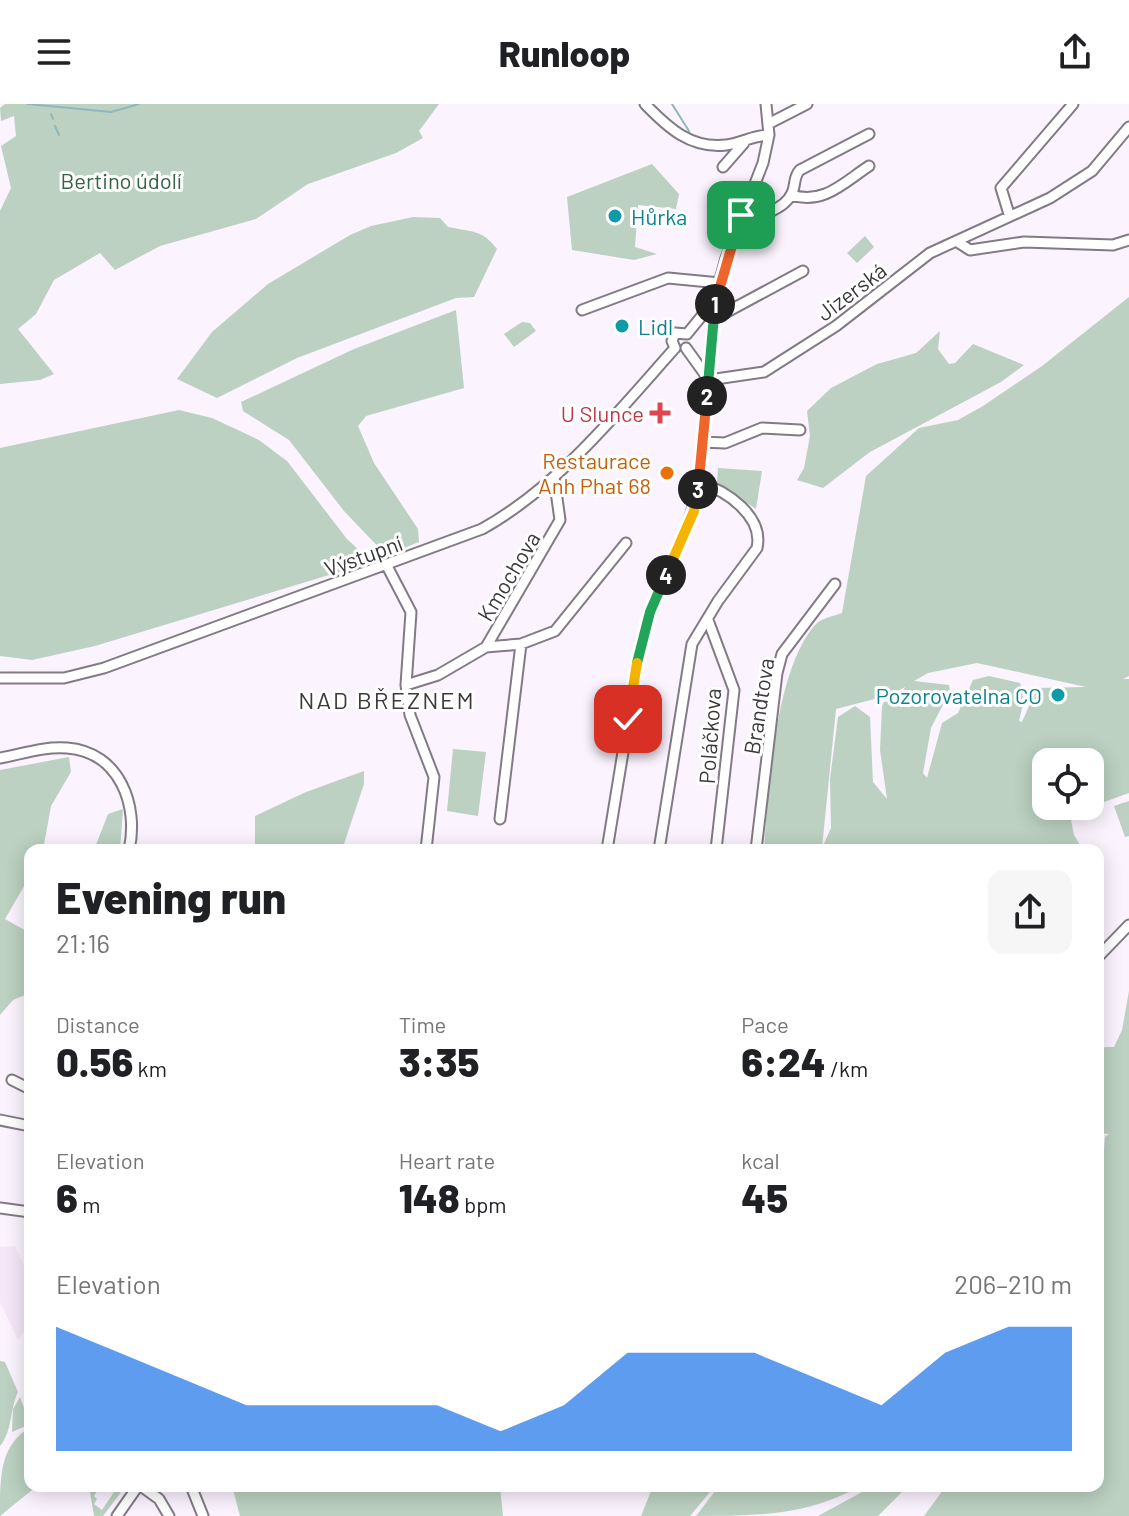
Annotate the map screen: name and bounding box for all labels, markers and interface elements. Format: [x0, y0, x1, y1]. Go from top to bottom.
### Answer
icon: menu [32, 30, 76, 74]
icon: share [1053, 30, 1097, 74]
text: Runloop [499, 31, 630, 74]
park label: Bertino údolí [60, 167, 182, 193]
pin [707, 181, 775, 249]
icon: arrive [719, 193, 763, 237]
place label: Hůrka [631, 203, 687, 229]
marker: Hůrka [606, 207, 624, 225]
street label: Jizerská [811, 256, 891, 326]
pin: 1 [695, 284, 735, 324]
text: 1 [711, 291, 719, 317]
place label: Lidl [638, 313, 673, 339]
marker: Lidl [613, 317, 631, 335]
pin: 2 [687, 376, 727, 416]
text: 2 [701, 383, 713, 409]
place label: U Slunce [561, 400, 644, 426]
marker: U Slunce [651, 404, 669, 422]
place label: Restaurace Anh Phat 68 [538, 447, 651, 498]
marker: Restaurace Anh Phat 68 [658, 464, 676, 482]
pin: 3 [678, 469, 718, 509]
text: 3 [692, 476, 704, 502]
street label: Kmochova [471, 527, 545, 625]
street label: Výstupní [320, 529, 406, 581]
pin: 4 [646, 555, 686, 595]
text: 4 [659, 562, 673, 588]
street label: Brandtova [738, 656, 778, 756]
place label: Pozorovatelna CO [876, 682, 1042, 708]
district label: NAD BŘEZNEM [298, 685, 476, 714]
pin [594, 685, 662, 753]
marker: Pozorovatelna CO [1049, 686, 1067, 704]
street label: Poláčkova [693, 687, 725, 785]
icon: check [606, 697, 650, 741]
map controls [1032, 748, 1104, 820]
button: locate [1032, 748, 1104, 820]
text: Evening run [56, 870, 286, 923]
button: share [988, 870, 1072, 954]
text: 21:16 [56, 927, 110, 958]
text: Distance [56, 1011, 140, 1037]
text: Time [399, 1011, 446, 1037]
text: Pace [741, 1011, 789, 1037]
text: 0.56 [56, 1037, 133, 1085]
text: 3:35 [399, 1037, 479, 1085]
text: 6:24 [741, 1037, 826, 1085]
text: km [133, 1055, 167, 1081]
text: /km [826, 1055, 868, 1081]
text: Elevation [56, 1147, 145, 1173]
text: Heart rate [399, 1147, 495, 1173]
text: kcal [741, 1147, 780, 1173]
text: 6 [56, 1173, 78, 1221]
text: 148 [399, 1173, 460, 1221]
text: 45 [741, 1173, 788, 1221]
text: m [78, 1191, 100, 1217]
text: bpm [460, 1191, 507, 1217]
text: Elevation [56, 1268, 161, 1299]
text: 206–210 m [954, 1268, 1072, 1299]

